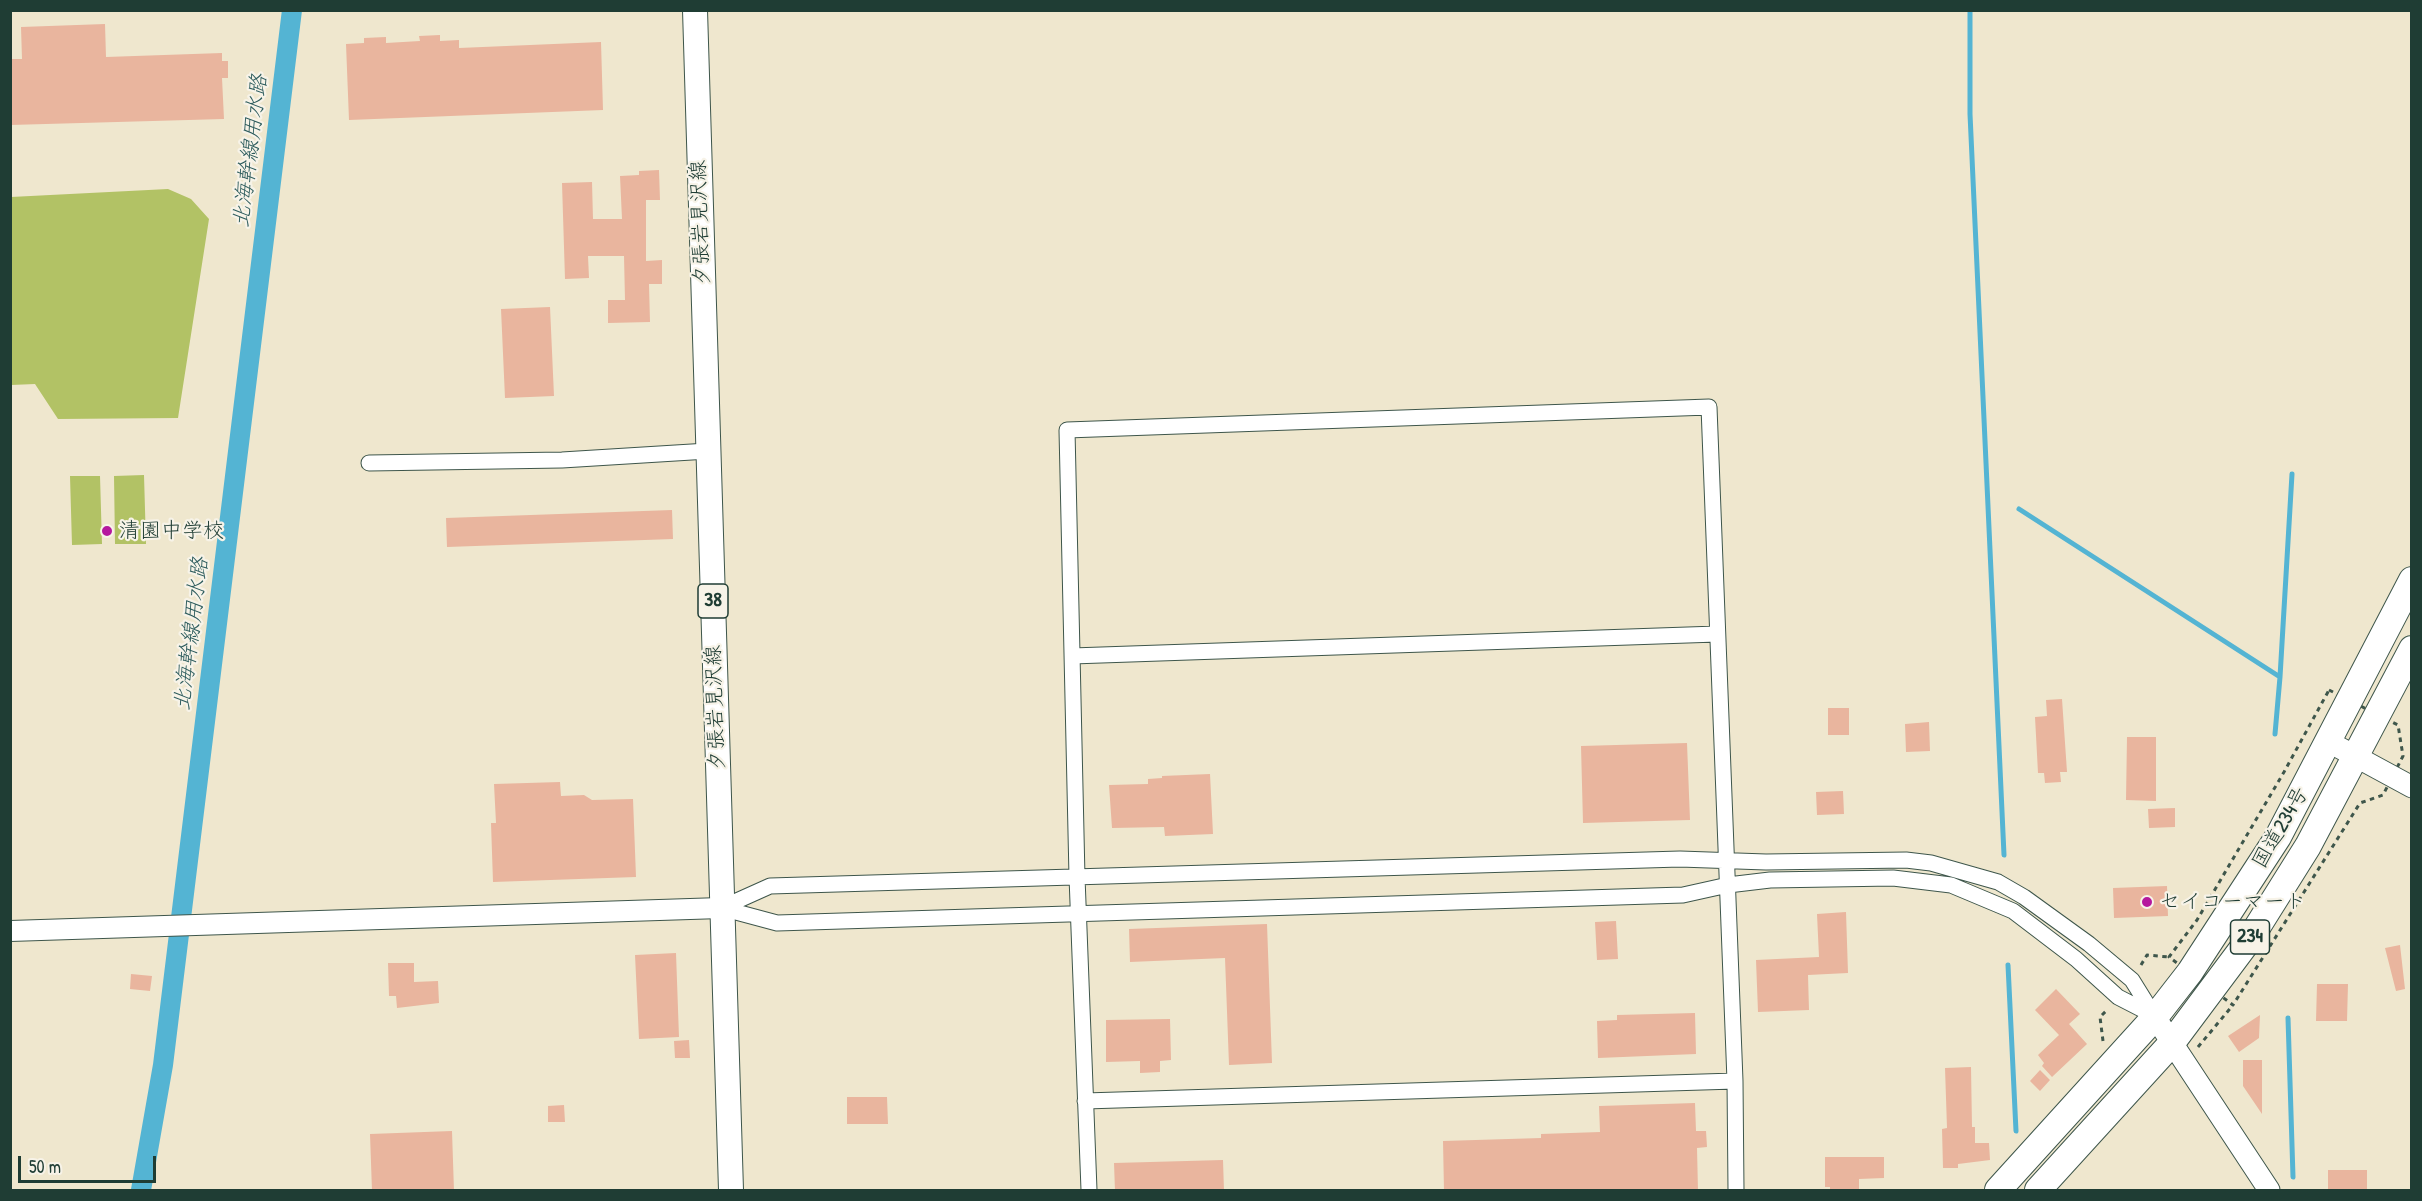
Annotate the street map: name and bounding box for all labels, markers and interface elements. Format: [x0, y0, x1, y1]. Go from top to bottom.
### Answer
water label: 北海幹線用水路 [229, 73, 273, 229]
street label: 夕張岩見沢線 [686, 160, 716, 286]
place label: 清園中学校 [119, 518, 224, 544]
marker: 清園中学校 [100, 524, 114, 538]
water label: 北海幹線用水路 [170, 556, 214, 712]
road number: 38 [698, 584, 728, 618]
street label: 夕張岩見沢線 [701, 645, 731, 771]
street label: 国道234号 [2248, 783, 2314, 873]
place label: セイコーマート [2159, 889, 2306, 915]
marker: セイコーマート [2140, 895, 2154, 909]
road number: 234 [2230, 920, 2270, 954]
scale bar [21, 1144, 159, 1182]
text: 50 m [29, 1154, 61, 1179]

